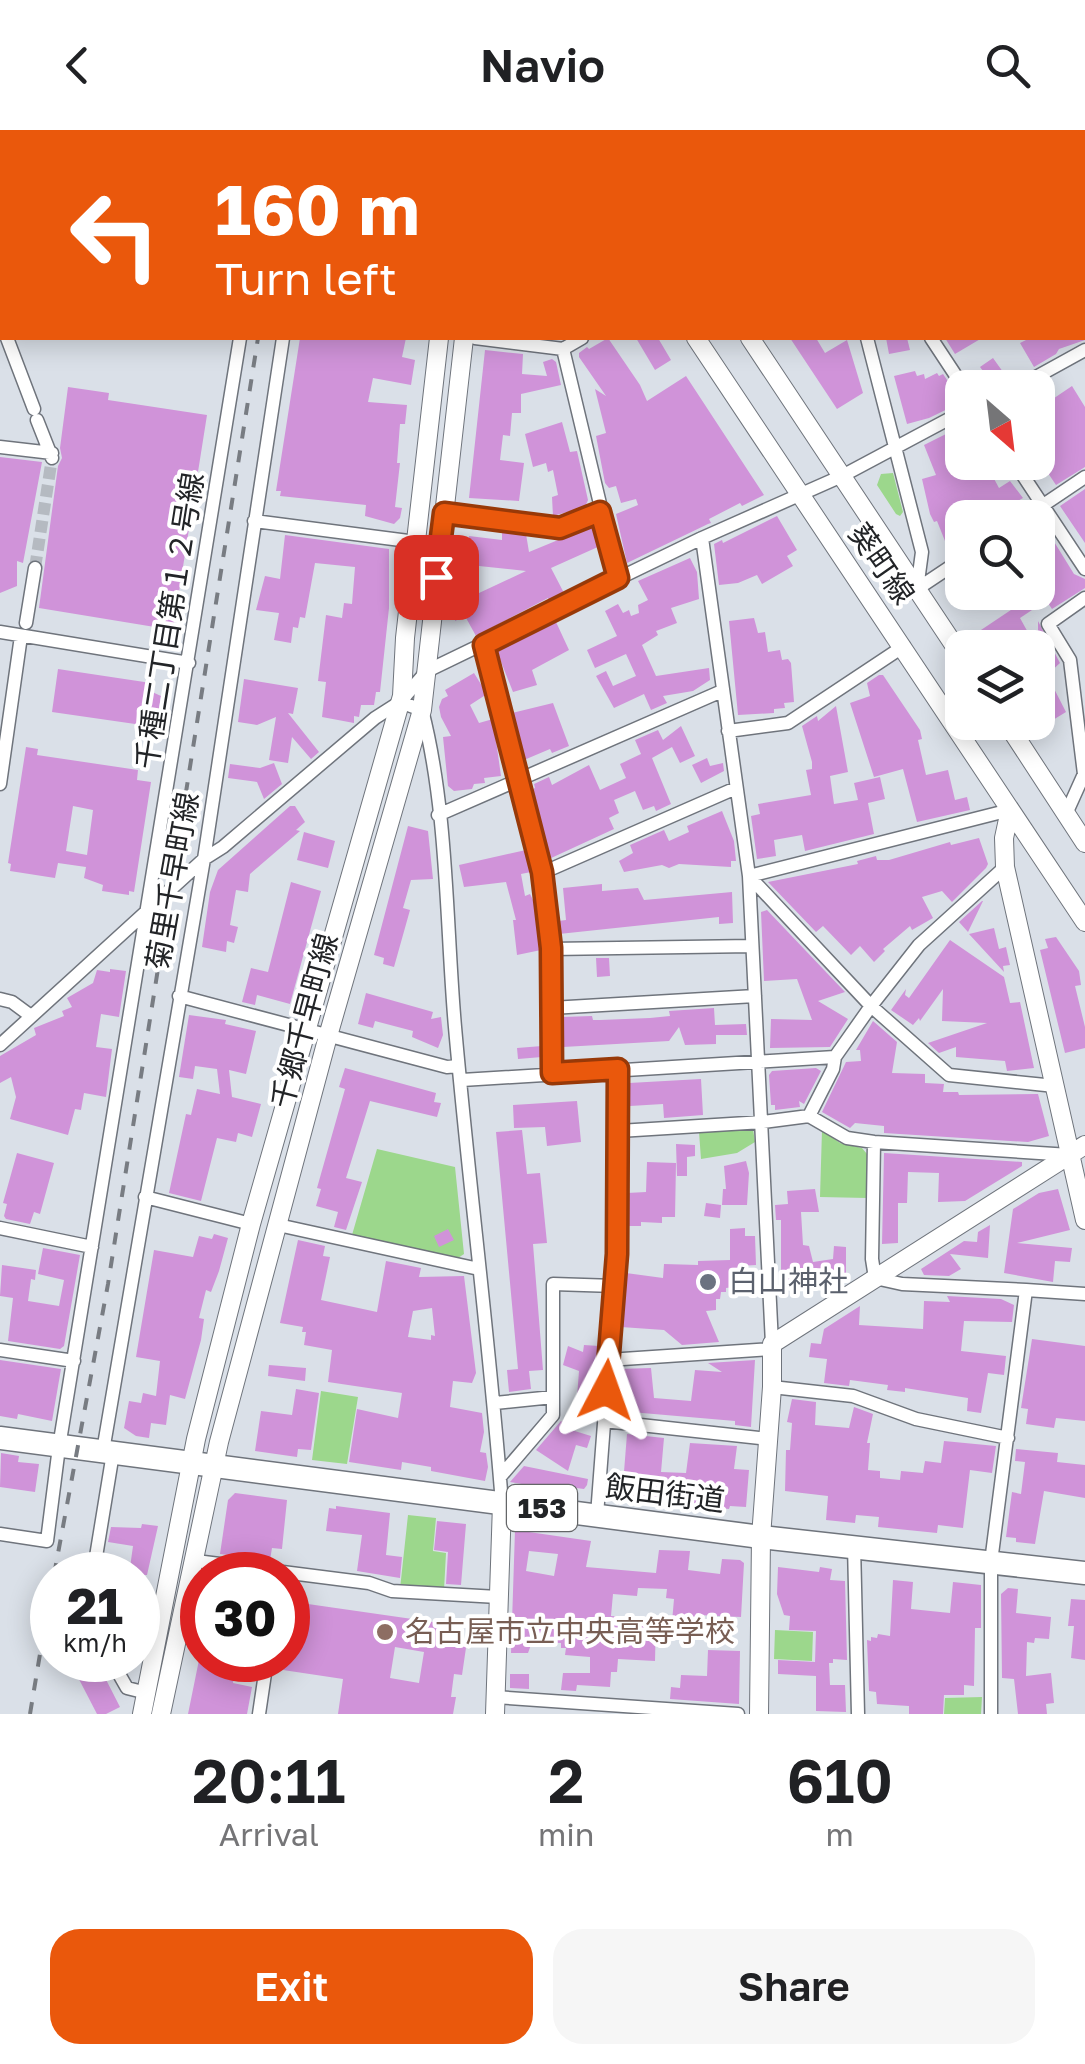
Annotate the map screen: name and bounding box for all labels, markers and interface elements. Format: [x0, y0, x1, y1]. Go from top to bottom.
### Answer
icon: back [50, 38, 105, 93]
text: Navio [480, 38, 605, 92]
icon: search [980, 38, 1035, 93]
text: 160 m [215, 166, 420, 250]
icon: left [50, 170, 180, 300]
text: Turn left [215, 251, 397, 305]
north arrow [945, 370, 1055, 480]
map controls [945, 370, 1055, 740]
street label: 千種二丁目第１２号線 [128, 470, 210, 772]
button: search [945, 500, 1055, 610]
street label: 葵町線 [841, 516, 922, 611]
pin [394, 535, 479, 620]
icon: arrive [409, 550, 464, 605]
button: layers [945, 630, 1055, 740]
street label: 菊里千早町線 [139, 789, 205, 973]
street label: 千郷千早町線 [263, 929, 345, 1112]
place label: 白山神社 [728, 1263, 848, 1299]
marker: 白山神社 [697, 1271, 719, 1293]
position arrow [554, 1338, 658, 1442]
street label: 飯田街道 [603, 1468, 727, 1518]
road number: 153 [507, 1485, 577, 1531]
speed limit sign: 30 [180, 1552, 310, 1682]
text: 21 [67, 1575, 123, 1635]
place label: 名古屋市立中央高等学校 [405, 1613, 735, 1649]
marker: 名古屋市立中央高等学校 [374, 1621, 396, 1643]
text: km/h [63, 1627, 127, 1658]
text: 20:11 [192, 1744, 346, 1816]
text: 2 [548, 1744, 584, 1816]
text: 610 [787, 1744, 893, 1816]
text: Arrival [219, 1815, 319, 1853]
text: min [538, 1815, 594, 1853]
text: m [826, 1815, 854, 1853]
button: Exit [50, 1929, 533, 2044]
button: Share [553, 1929, 1035, 2044]

